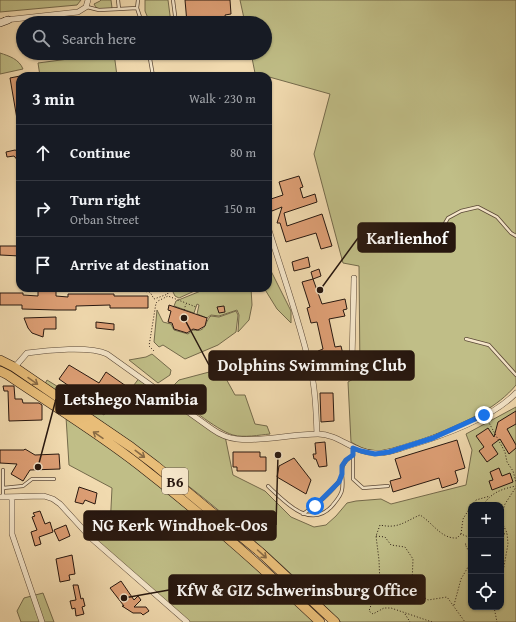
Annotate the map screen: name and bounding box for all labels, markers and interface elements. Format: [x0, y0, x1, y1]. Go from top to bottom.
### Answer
search box [16, 16, 272, 60]
icon: search [30, 27, 52, 49]
text: Search here [62, 28, 136, 49]
text: 3 min [32, 86, 74, 111]
text: Walk · 230 m [189, 89, 256, 108]
icon: ahead [32, 142, 54, 164]
text: Continue [70, 142, 131, 163]
text: 80 m [230, 143, 256, 162]
text: Turn right [70, 189, 141, 210]
icon: right [32, 198, 54, 220]
text: 150 m [224, 199, 256, 218]
text: Orban Street [70, 210, 139, 229]
callout: Karlienhof [358, 223, 455, 252]
text: Karlienhof [366, 225, 450, 250]
icon: arrive [32, 254, 54, 276]
text: Arrive at destination [70, 254, 209, 275]
callout: Dolphins Swimming Club [209, 351, 414, 380]
text: Dolphins Swimming Club [217, 352, 407, 377]
one-way arrow [27, 377, 38, 385]
callout: Letshego Namibia [56, 385, 206, 414]
text: Letshego Namibia [64, 386, 198, 411]
route end [475, 406, 493, 424]
one-way arrow [92, 431, 103, 439]
one-way arrow [135, 450, 146, 458]
road number: B6 [162, 468, 188, 494]
route start [306, 497, 324, 515]
map controls [468, 502, 504, 610]
button: + [468, 502, 504, 538]
callout: NG Kerk Windhoek-Oos [84, 511, 276, 540]
text: NG Kerk Windhoek-Oos [92, 512, 268, 537]
button: − [468, 538, 504, 574]
one-way arrow [257, 550, 267, 559]
button: locate [468, 574, 504, 610]
callout: KfW & GIZ Schwerinsburg Office [169, 575, 425, 604]
text: KfW & GIZ Schwerinsburg Office [177, 577, 417, 602]

